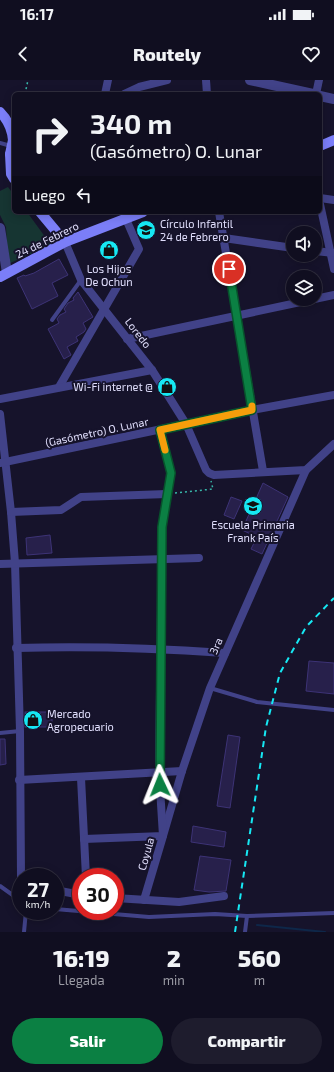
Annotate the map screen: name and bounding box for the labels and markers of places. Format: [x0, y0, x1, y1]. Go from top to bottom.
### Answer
place label: Círculo Infantil 24 de Febrero [160, 217, 234, 243]
school or university icon: Círculo Infantil 24 de Febrero [135, 219, 157, 241]
shop icon: Los Hijos De Ochun [98, 239, 120, 261]
pin [212, 252, 246, 286]
place label: Los Hijos De Ochun [85, 262, 133, 288]
shop icon: Wi-Fi internet @ [156, 376, 178, 398]
place label: Wi-Fi internet @ [73, 380, 153, 393]
school or university icon: Escuela Primaria Frank País [242, 495, 264, 517]
place label: Escuela Primaria Frank País [211, 518, 295, 544]
place label: Mercado Agropecuario [47, 707, 114, 733]
shop icon: Mercado Agropecuario [22, 709, 44, 731]

